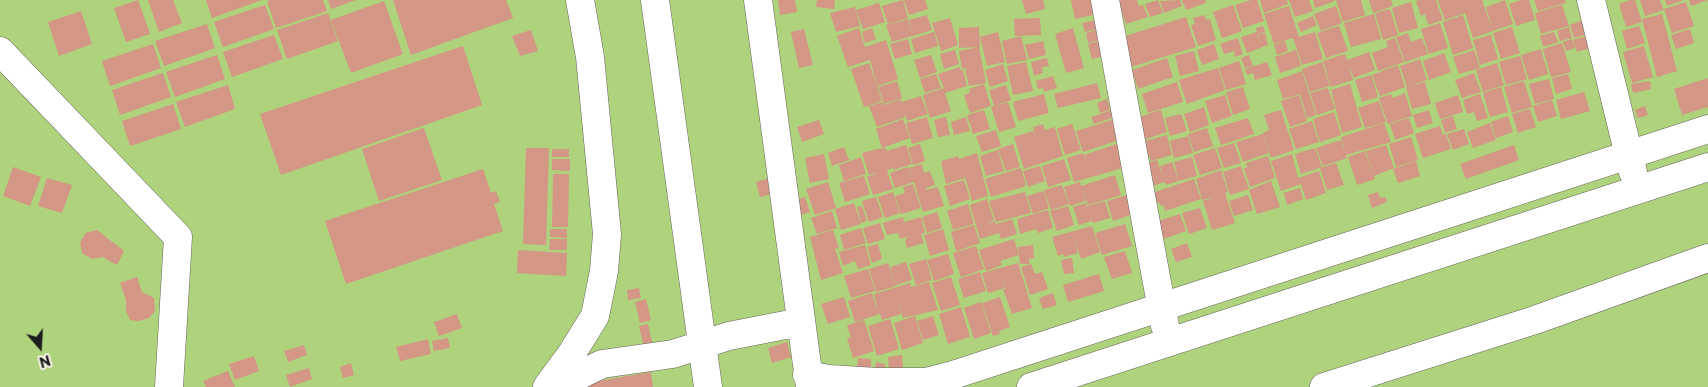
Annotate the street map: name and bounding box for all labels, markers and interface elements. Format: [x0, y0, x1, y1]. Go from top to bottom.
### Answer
north arrow [15, 322, 65, 372]
text: N [36, 350, 54, 373]

